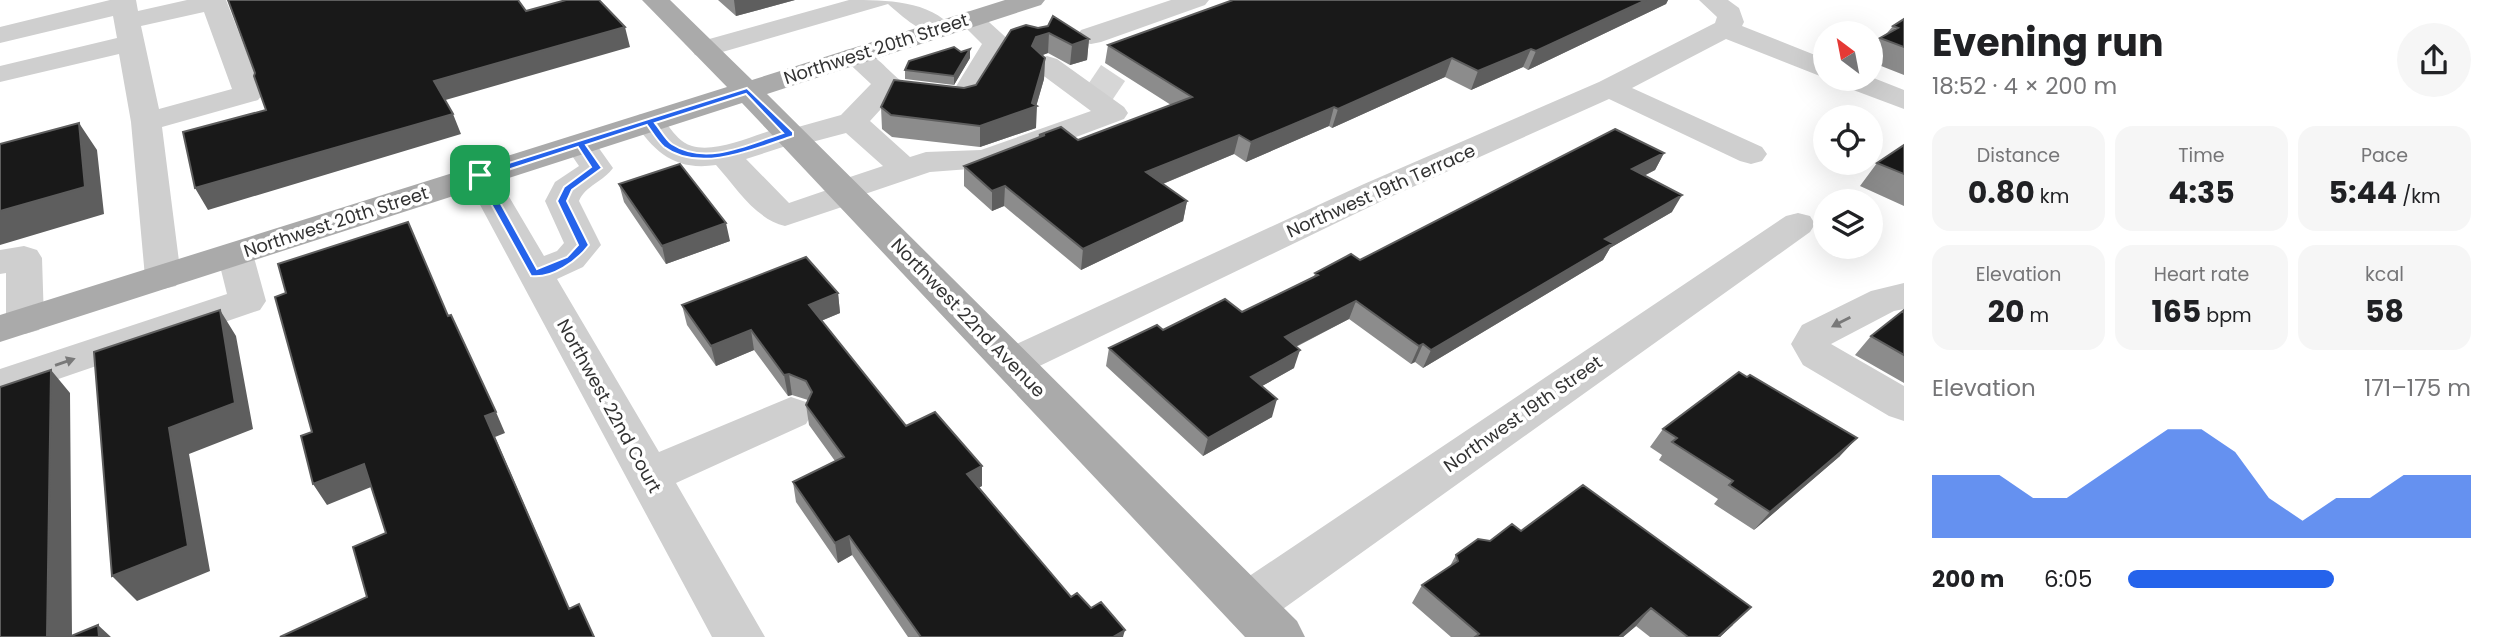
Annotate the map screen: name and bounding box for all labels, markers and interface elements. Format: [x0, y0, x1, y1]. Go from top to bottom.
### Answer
street label: Northwest 20th Street [780, 7, 971, 90]
text: Evening run [1932, 16, 2164, 69]
north arrow [1813, 21, 1883, 91]
map controls [1813, 21, 1883, 259]
button: share [2397, 23, 2471, 97]
text: 18:52 · 4 × 200 m [1932, 70, 2117, 102]
button: locate [1813, 105, 1883, 175]
street label: Northwest 19th Terrace [1282, 138, 1479, 243]
text: Distance [1977, 142, 2060, 169]
text: Time [2178, 142, 2225, 169]
text: Pace [2361, 142, 2408, 169]
pin [450, 145, 510, 205]
icon: arrive [461, 156, 499, 194]
text: 0.80 [1968, 171, 2035, 214]
text: 4:35 [2168, 171, 2235, 214]
text: 5:44 [2328, 171, 2397, 214]
street label: Northwest 20th Street [240, 180, 431, 263]
text: km [2035, 183, 2069, 210]
text: /km [2397, 183, 2441, 210]
button: layers [1813, 189, 1883, 259]
street label: Northwest 22nd Avenue [886, 233, 1051, 403]
text: Elevation [1976, 261, 2061, 288]
text: Heart rate [2154, 261, 2249, 288]
text: kcal [2365, 261, 2404, 288]
text: 20 [1988, 290, 2025, 333]
text: 165 [2151, 290, 2201, 333]
text: 58 [2365, 290, 2404, 333]
text: m [2025, 302, 2049, 329]
text: bpm [2201, 302, 2252, 329]
street label: Northwest 22nd Court [551, 314, 668, 497]
one-way arrow [1831, 316, 1851, 328]
street label: Northwest 19th Street [1438, 349, 1607, 478]
one-way arrow [54, 356, 75, 367]
text: Elevation [1932, 372, 2036, 404]
text: 171–175 m [2364, 372, 2471, 404]
text: 200 m [1932, 563, 2004, 595]
text: 6:05 [2044, 563, 2092, 595]

